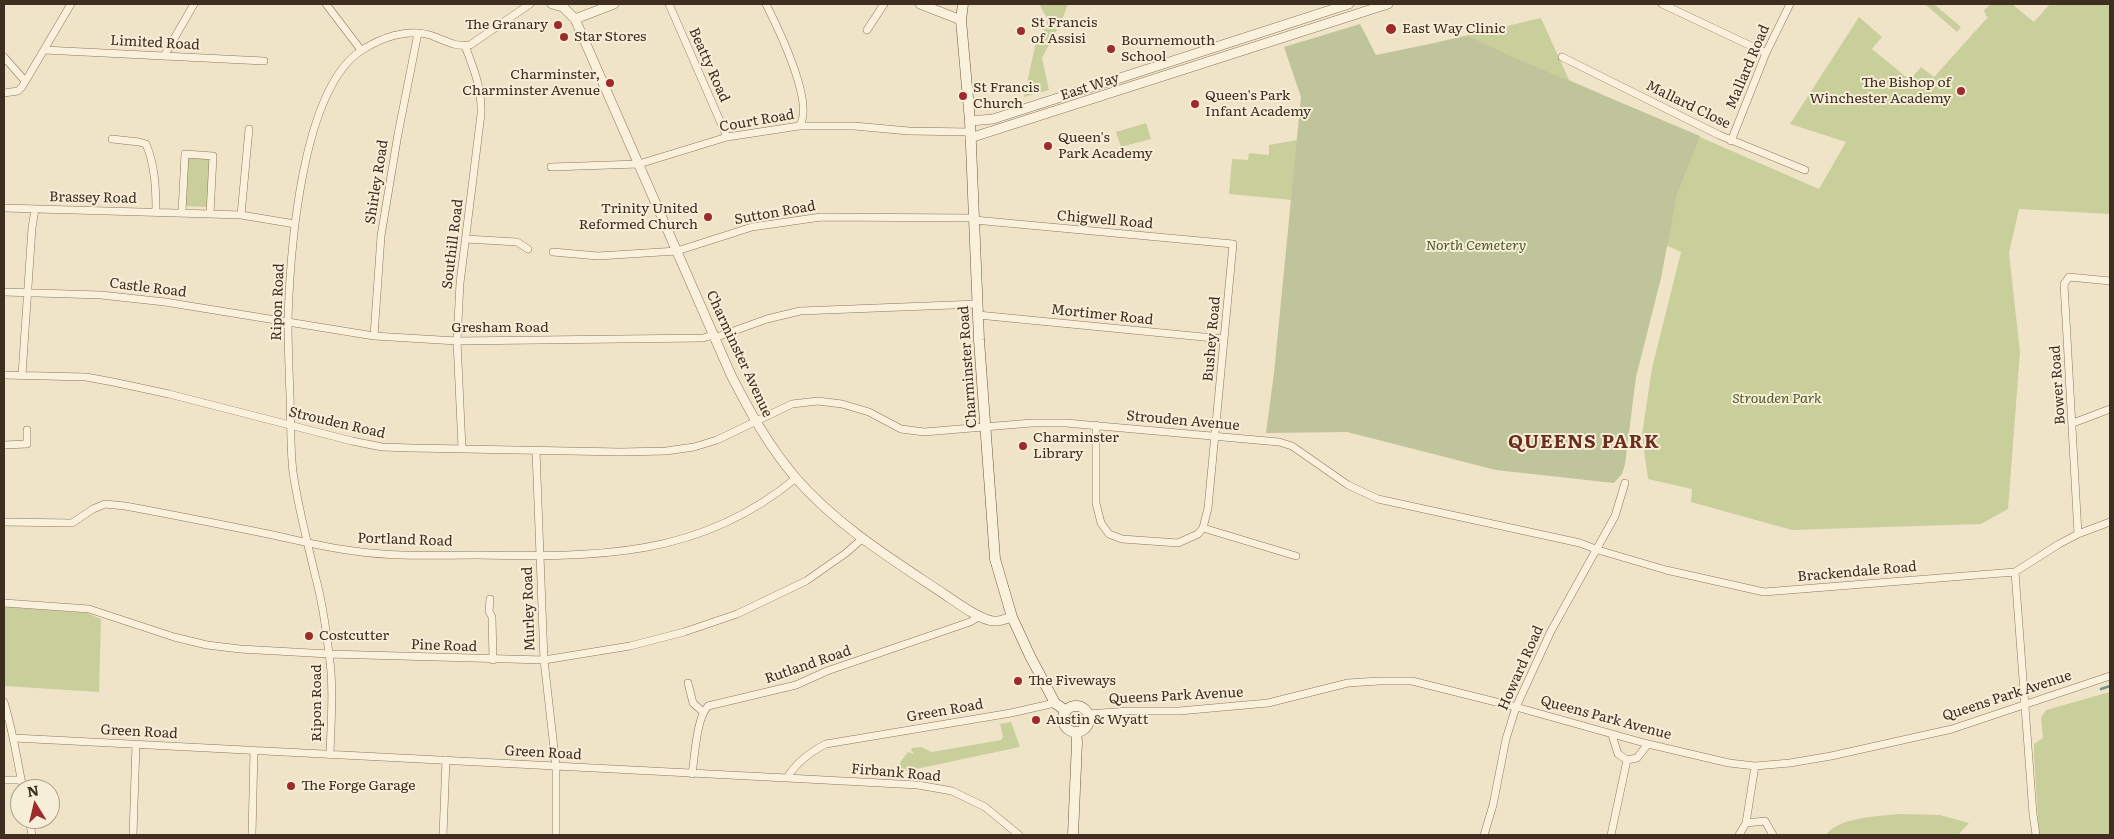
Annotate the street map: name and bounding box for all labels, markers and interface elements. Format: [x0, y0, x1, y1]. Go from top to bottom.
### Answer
place label: St Francis of Assisi [1031, 15, 1097, 48]
place label: The Granary [465, 17, 548, 33]
marker: The Granary [552, 19, 564, 31]
place label: East Way Clinic [1402, 21, 1506, 37]
marker: East Way Clinic [1384, 22, 1398, 36]
street label: Mallard Road [1723, 22, 1773, 112]
street label: Beatty Road [685, 25, 733, 105]
marker: St Francis of Assisi [1015, 25, 1027, 37]
place label: Star Stores [574, 29, 646, 45]
marker: Star Stores [558, 31, 570, 43]
street label: Limited Road [110, 32, 200, 54]
place label: Bournemouth School [1121, 33, 1215, 65]
marker: Bournemouth School [1105, 43, 1117, 55]
place label: Charminster, Charminster Avenue [462, 67, 600, 100]
street label: East Way [1058, 70, 1122, 104]
place label: The Bishop of Winchester Academy [1810, 75, 1951, 108]
marker: Charminster, Charminster Avenue [604, 77, 616, 89]
street label: Mallard Close [1643, 77, 1733, 133]
place label: St Francis Church [973, 80, 1039, 112]
marker: The Bishop of Winchester Academy [1955, 85, 1967, 97]
place label: Queen's Park Infant Academy [1205, 88, 1311, 120]
marker: St Francis Church [957, 90, 969, 102]
marker: Queen's Park Infant Academy [1189, 98, 1201, 110]
street label: Court Road [718, 106, 796, 136]
place label: Queen's Park Academy [1058, 130, 1153, 162]
street label: Shirley Road [362, 139, 392, 225]
marker: Queen's Park Academy [1042, 140, 1054, 152]
street label: Brassey Road [49, 189, 137, 207]
street label: Southill Road [439, 198, 467, 290]
street label: Sutton Road [733, 198, 817, 228]
place label: Trinity United Reformed Church [579, 201, 698, 233]
street label: Chigwell Road [1056, 207, 1154, 233]
marker: Trinity United Reformed Church [702, 211, 714, 223]
park label: North Cemetery [1426, 238, 1526, 254]
street label: Ripon Road [268, 263, 288, 341]
street label: Castle Road [109, 275, 187, 301]
street label: Charminster Avenue [702, 288, 776, 420]
street label: Bushey Road [1200, 296, 1224, 382]
street label: Mortimer Road [1050, 301, 1154, 329]
street label: Charminster Road [955, 305, 981, 429]
street label: Gresham Road [451, 320, 549, 336]
street label: Bower Road [2047, 345, 2069, 425]
park label: Strouden Park [1732, 391, 1822, 407]
street label: Strouden Road [287, 404, 387, 442]
street label: Strouden Avenue [1126, 408, 1240, 434]
place label: Charminster Library [1033, 430, 1119, 462]
district label: QUEENS PARK [1507, 431, 1661, 453]
marker: Charminster Library [1017, 440, 1029, 452]
street label: Portland Road [357, 530, 453, 550]
street label: Brackendale Road [1797, 558, 1917, 586]
street label: Murley Road [519, 566, 539, 652]
street label: Howard Road [1495, 623, 1547, 713]
place label: Costcutter [319, 628, 389, 644]
marker: Costcutter [303, 630, 315, 642]
street label: Pine Road [411, 636, 477, 656]
street label: Rutland Road [763, 642, 853, 688]
street label: Ripon Road [309, 664, 325, 742]
street label: Queens Park Avenue [1940, 667, 2074, 725]
place label: The Fiveways [1028, 673, 1116, 689]
marker: The Fiveways [1012, 675, 1024, 687]
street label: Queens Park Avenue [1108, 684, 1244, 708]
street label: Queens Park Avenue [1539, 692, 1673, 744]
street label: Green Road [905, 696, 985, 726]
place label: Austin & Wyatt [1046, 712, 1148, 728]
marker: Austin & Wyatt [1030, 714, 1042, 726]
street label: Green Road [100, 722, 178, 742]
street label: Green Road [504, 743, 582, 763]
street label: Firbank Road [850, 761, 942, 785]
place label: The Forge Garage [301, 778, 415, 794]
north arrow [10, 779, 60, 829]
text: N [25, 779, 40, 801]
marker: The Forge Garage [285, 780, 297, 792]

